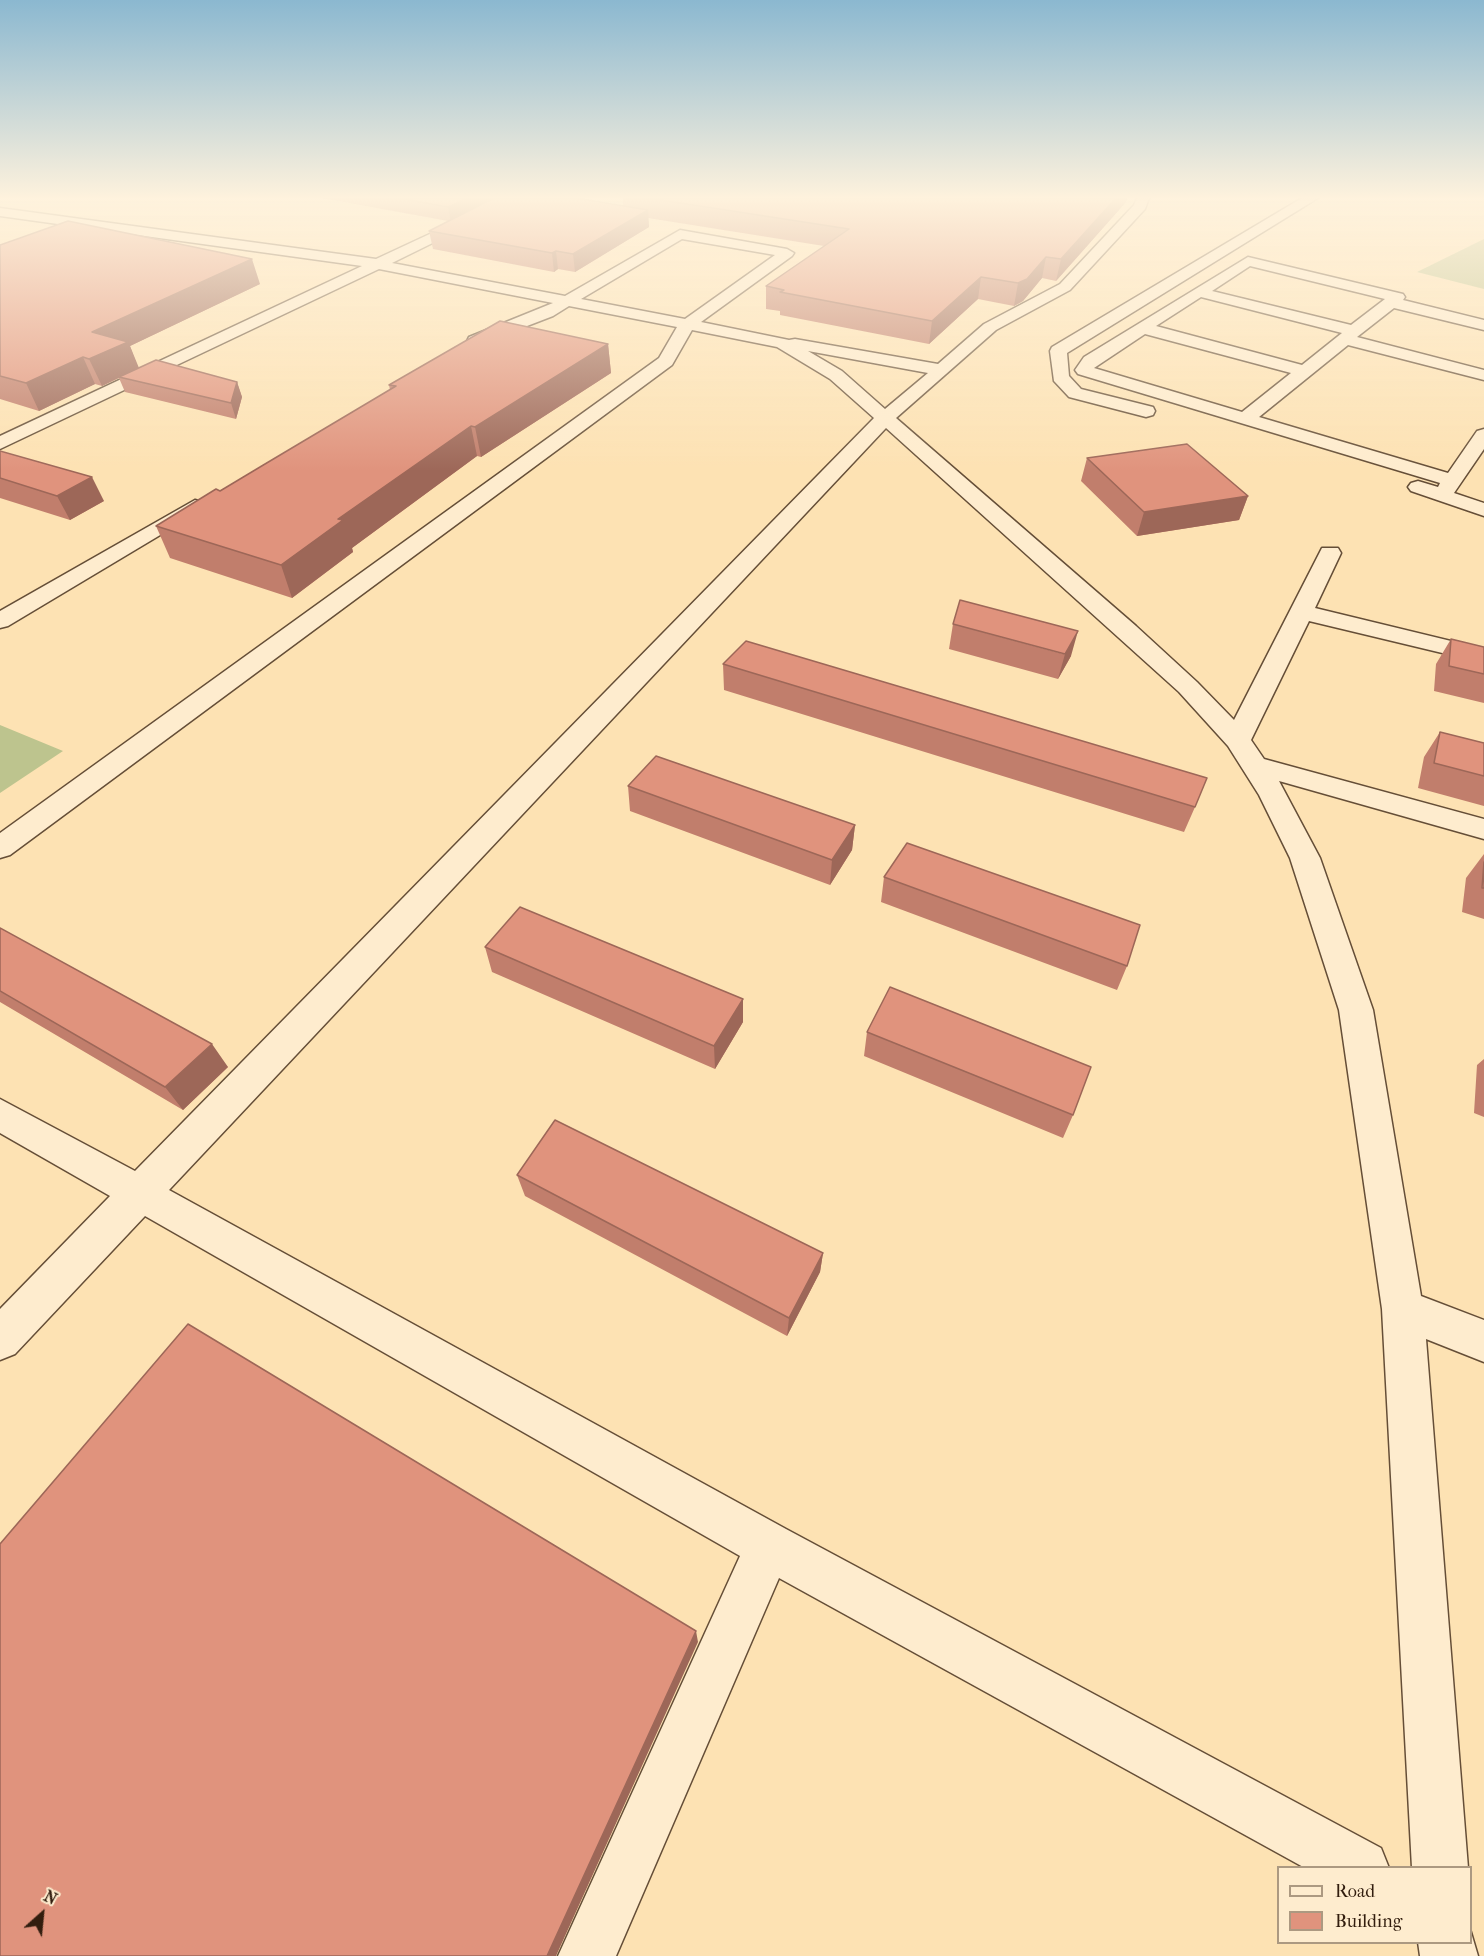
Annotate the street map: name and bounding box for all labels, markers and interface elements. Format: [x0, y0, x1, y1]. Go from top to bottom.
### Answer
legend [1277, 1866, 1472, 1944]
text: Road [1335, 1881, 1375, 1902]
north arrow [12, 1884, 72, 1944]
text: N [41, 1886, 60, 1909]
text: Building [1335, 1911, 1402, 1932]

